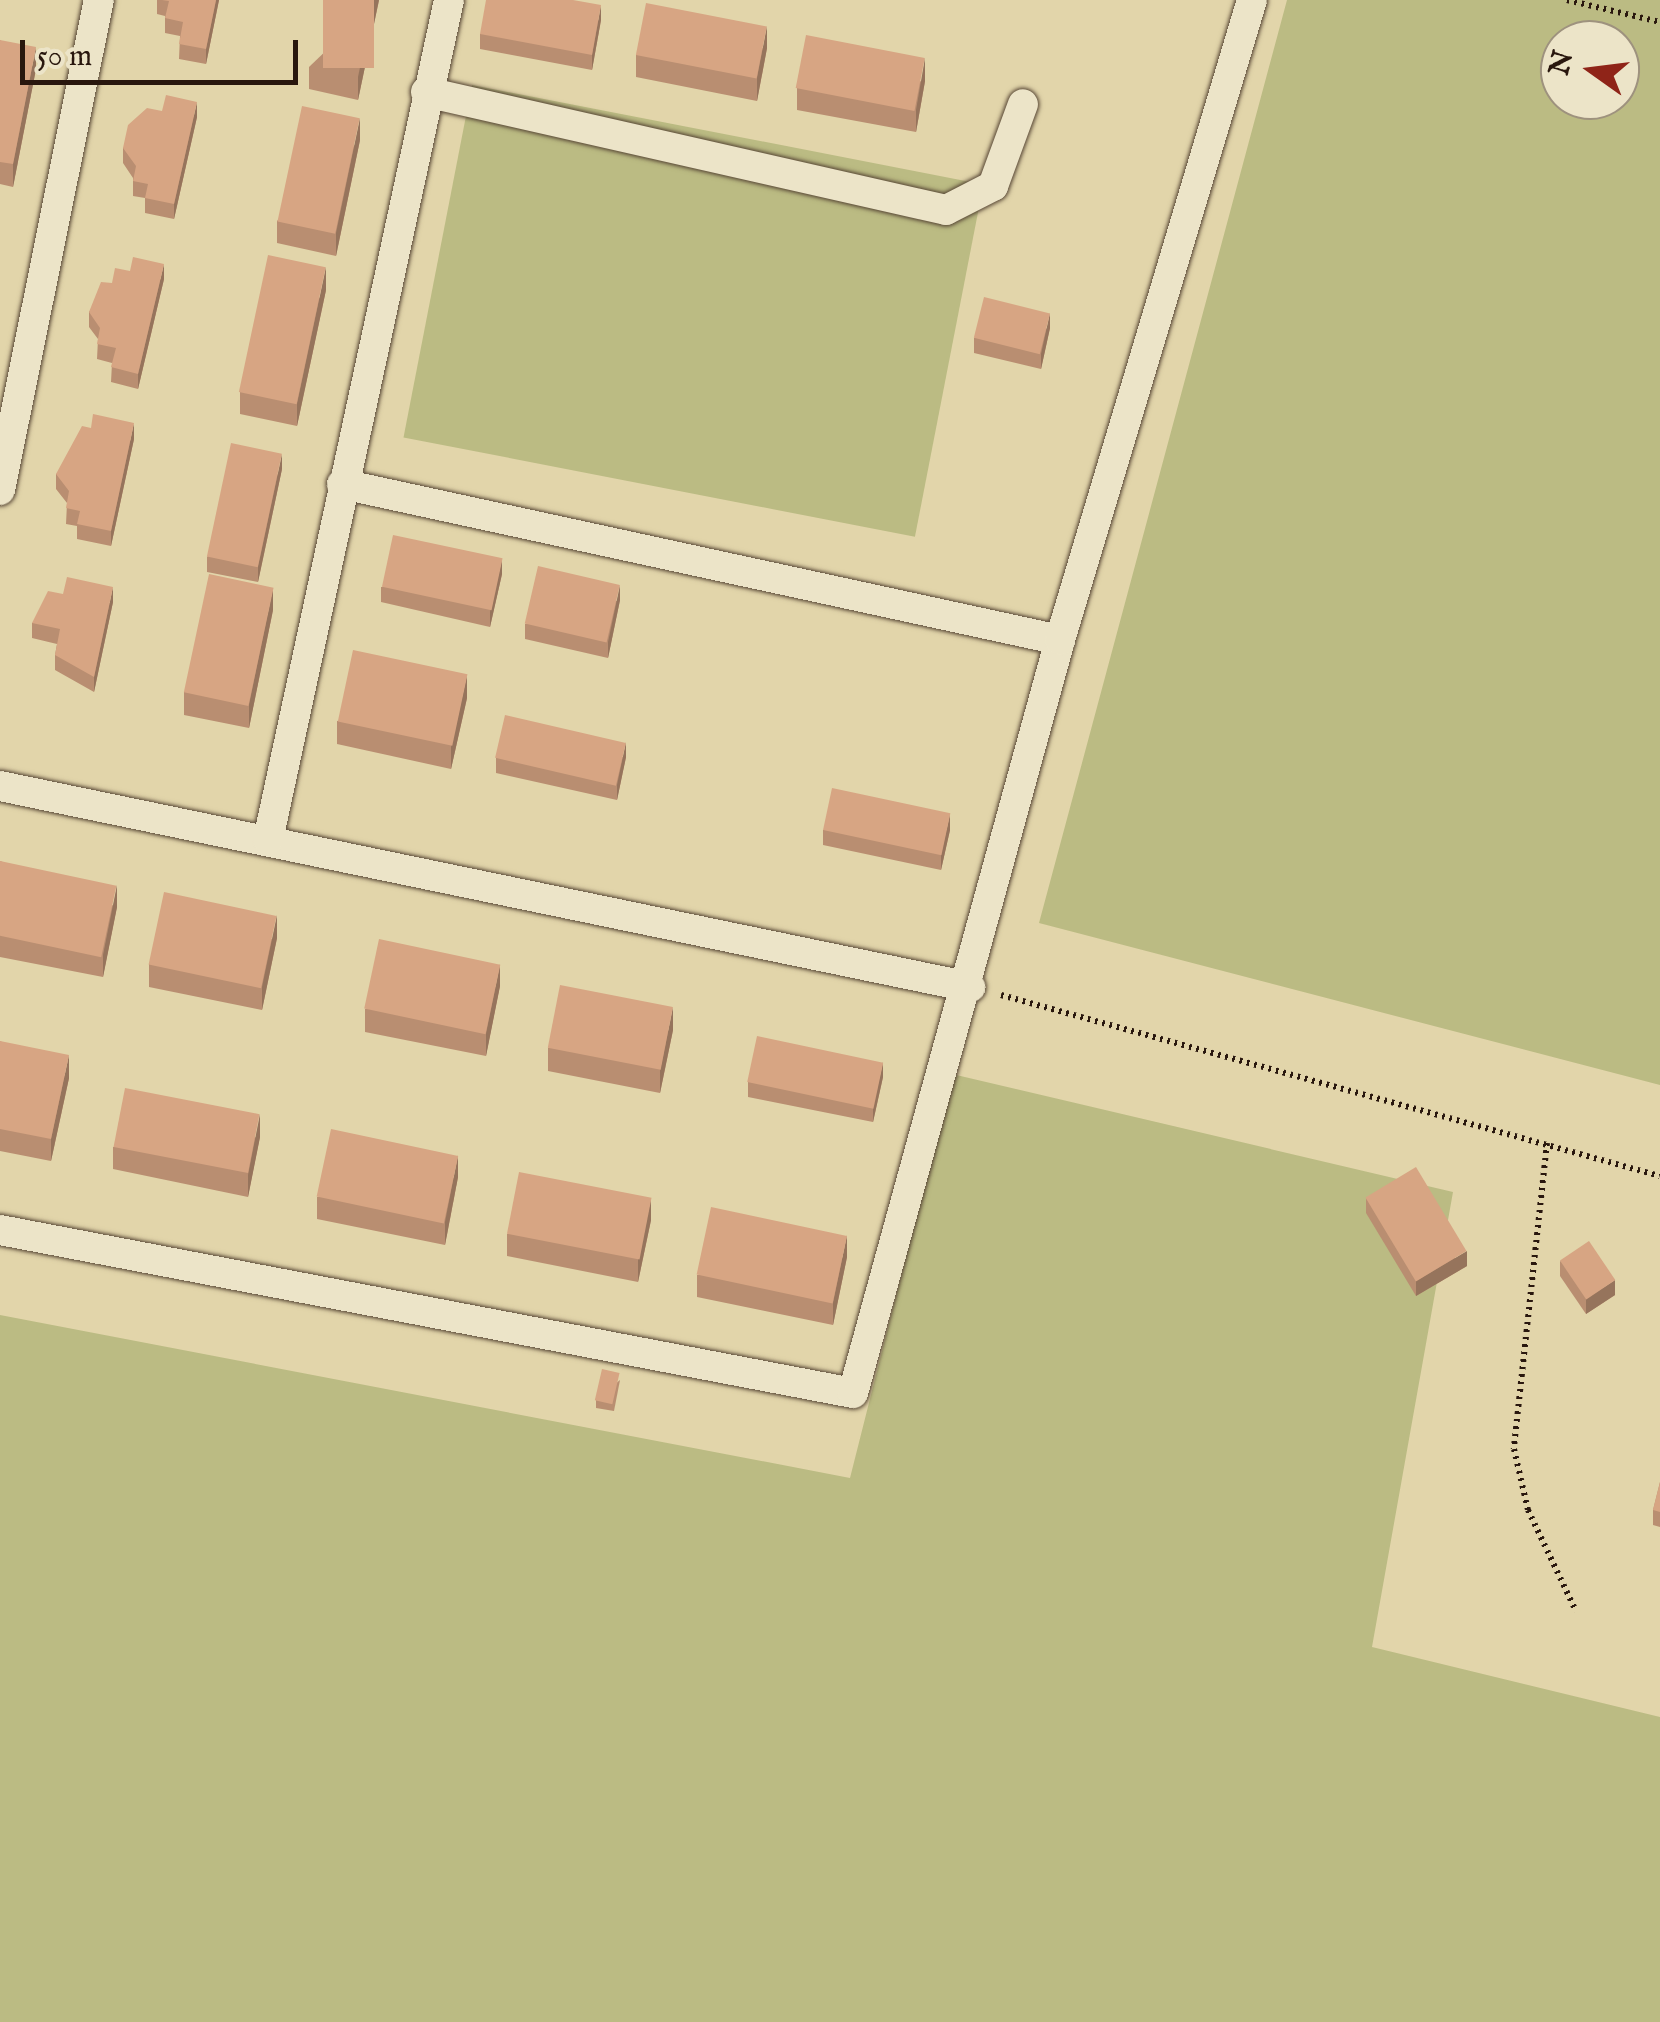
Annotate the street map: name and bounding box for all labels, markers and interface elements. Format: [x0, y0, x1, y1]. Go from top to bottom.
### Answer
scale bar [25, 20, 302, 82]
north arrow [1540, 20, 1640, 120]
text: 50 m [37, 38, 92, 76]
text: N [1542, 47, 1582, 79]

